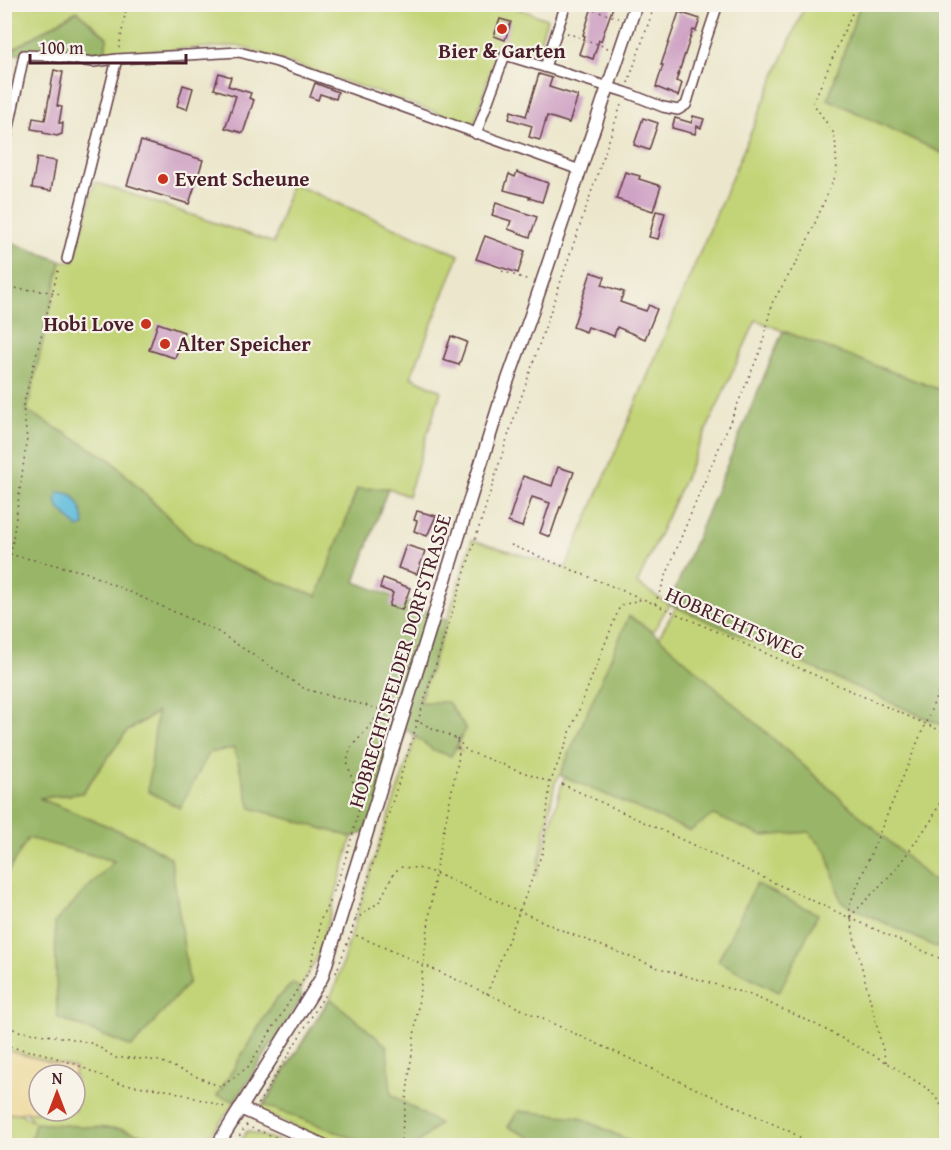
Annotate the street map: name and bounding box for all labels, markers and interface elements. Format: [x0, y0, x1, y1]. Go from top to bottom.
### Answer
marker: Bier & Garten [495, 22, 509, 36]
scale bar [30, 27, 186, 65]
text: 100 m [39, 34, 84, 61]
place label: Bier & Garten [438, 35, 566, 66]
place label: Event Scheune [175, 163, 310, 194]
marker: Event Scheune [156, 172, 170, 186]
place label: Hobi Love [43, 308, 134, 339]
marker: Hobi Love [139, 317, 153, 331]
place label: Alter Speicher [177, 328, 311, 359]
marker: Alter Speicher [158, 337, 172, 351]
street label: HOBRECHTSFELDER DORFSTRASSE [340, 510, 459, 812]
street label: HOBRECHTSWEG [661, 578, 810, 667]
north arrow [27, 1063, 87, 1123]
text: N [52, 1066, 63, 1090]

